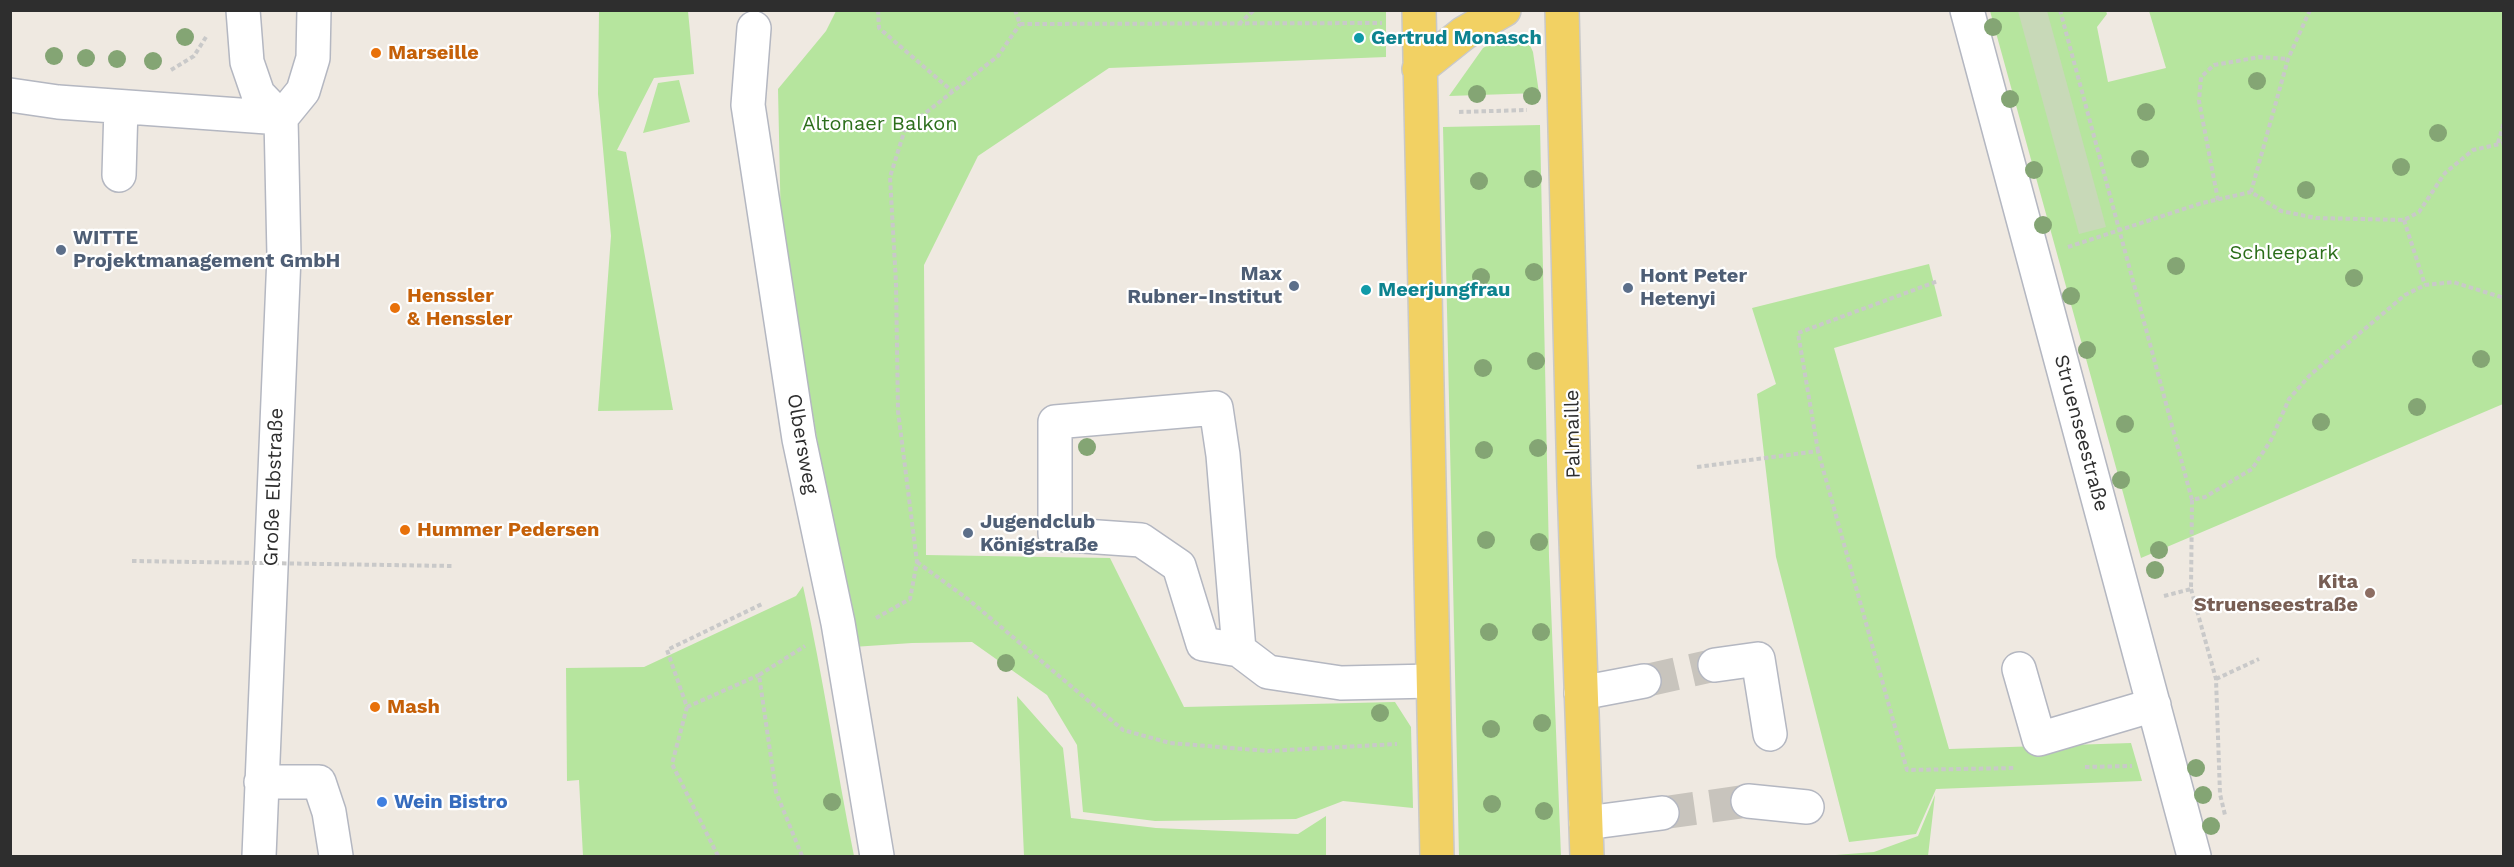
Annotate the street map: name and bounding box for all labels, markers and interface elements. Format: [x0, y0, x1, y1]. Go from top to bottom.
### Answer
place label: Gertrud Monasch [1371, 26, 1542, 50]
marker: Gertrud Monasch [1352, 31, 1366, 45]
place label: Marseille [388, 41, 479, 65]
marker: Marseille [369, 46, 383, 60]
park label: Altonaer Balkon [802, 112, 958, 136]
place label: WITTE Projektmanagement GmbH [73, 226, 340, 273]
park label: Schleepark [2230, 241, 2338, 265]
marker: WITTE Projektmanagement GmbH [54, 243, 68, 257]
place label: Max Rubner-Institut [1127, 262, 1282, 309]
place label: Hont Peter Hetenyi [1640, 264, 1747, 311]
place label: Meerjungfrau [1378, 278, 1510, 302]
marker: Max Rubner-Institut [1287, 279, 1301, 293]
marker: Hont Peter Hetenyi [1621, 281, 1635, 295]
marker: Meerjungfrau [1359, 283, 1373, 297]
place label: Henssler & Henssler [407, 284, 512, 331]
marker: Henssler & Henssler [388, 301, 402, 315]
street label: Struenseestraße [2049, 352, 2113, 514]
street label: Palmaille [1560, 389, 1586, 479]
street label: Olbersweg [781, 392, 823, 496]
street label: Große Elbstraße [259, 407, 289, 567]
place label: Jugendclub Königstraße [980, 510, 1098, 557]
place label: Hummer Pedersen [417, 518, 599, 542]
marker: Hummer Pedersen [398, 523, 412, 537]
marker: Jugendclub Königstraße [961, 526, 975, 540]
place label: Kita Struenseestraße [2194, 570, 2358, 617]
marker: Kita Struenseestraße [2363, 586, 2377, 600]
place label: Mash [387, 695, 440, 719]
marker: Mash [368, 700, 382, 714]
place label: Wein Bistro [394, 790, 508, 814]
marker: Wein Bistro [375, 795, 389, 809]

